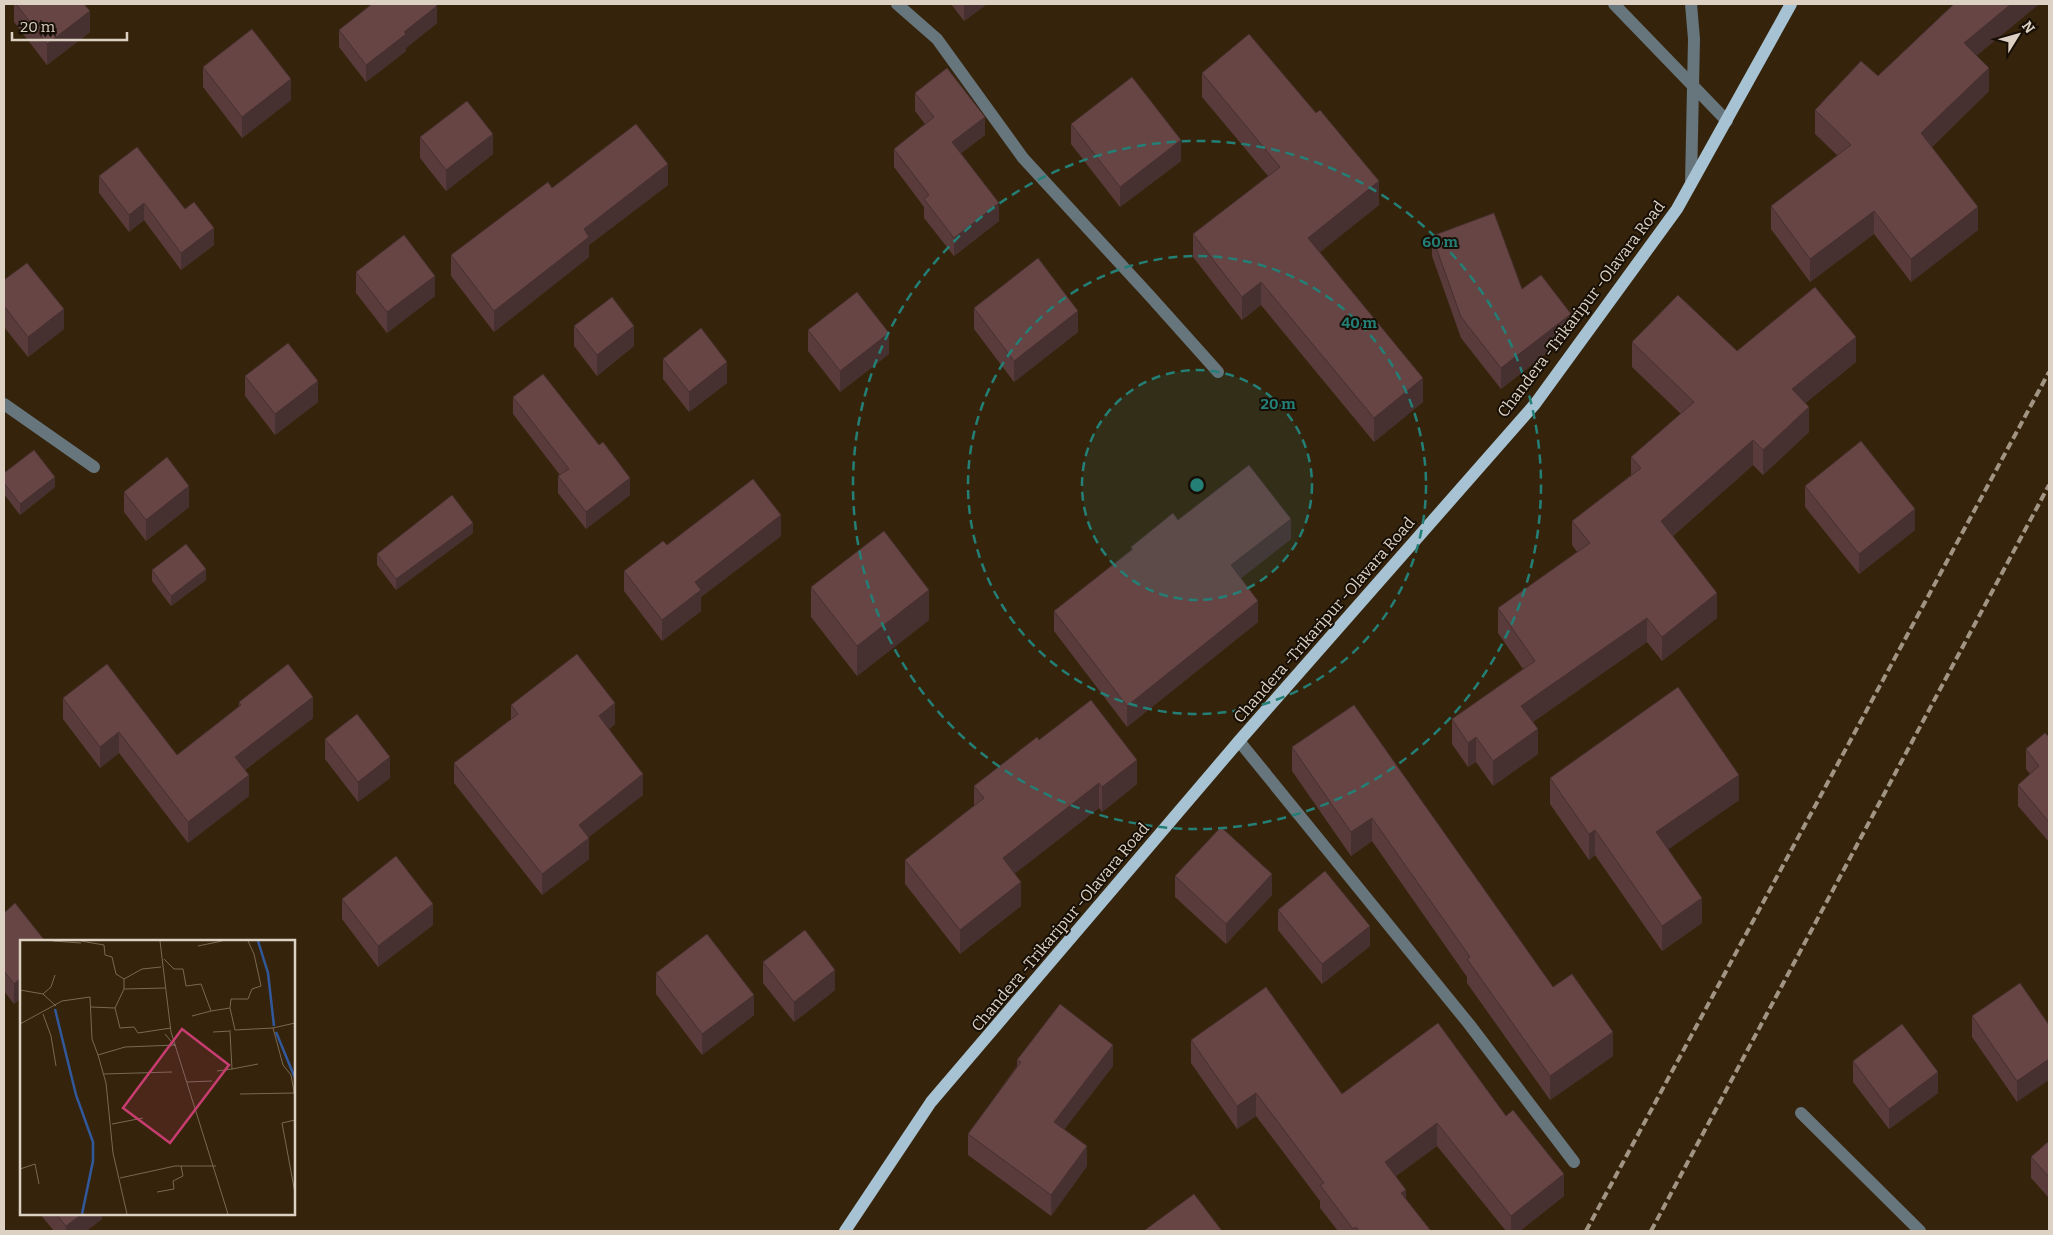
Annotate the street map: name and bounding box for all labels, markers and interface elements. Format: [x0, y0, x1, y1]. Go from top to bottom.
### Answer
scale bar [12, 10, 128, 42]
north arrow [1993, 10, 2043, 60]
text: 20 m [20, 18, 56, 36]
text: N [2018, 18, 2038, 37]
street label: Chandera -Trikaripur -Olavara Road [1493, 197, 1669, 421]
text: 60 m [1422, 233, 1458, 251]
text: 40 m [1341, 314, 1378, 332]
text: 20 m [1261, 395, 1296, 413]
centre of rings [1188, 476, 1206, 494]
street label: Chandera -Trikaripur -Olavara Road [1230, 513, 1419, 727]
street label: Chandera -Trikaripur -Olavara Road [967, 819, 1153, 1035]
inset map [20, 940, 295, 1215]

